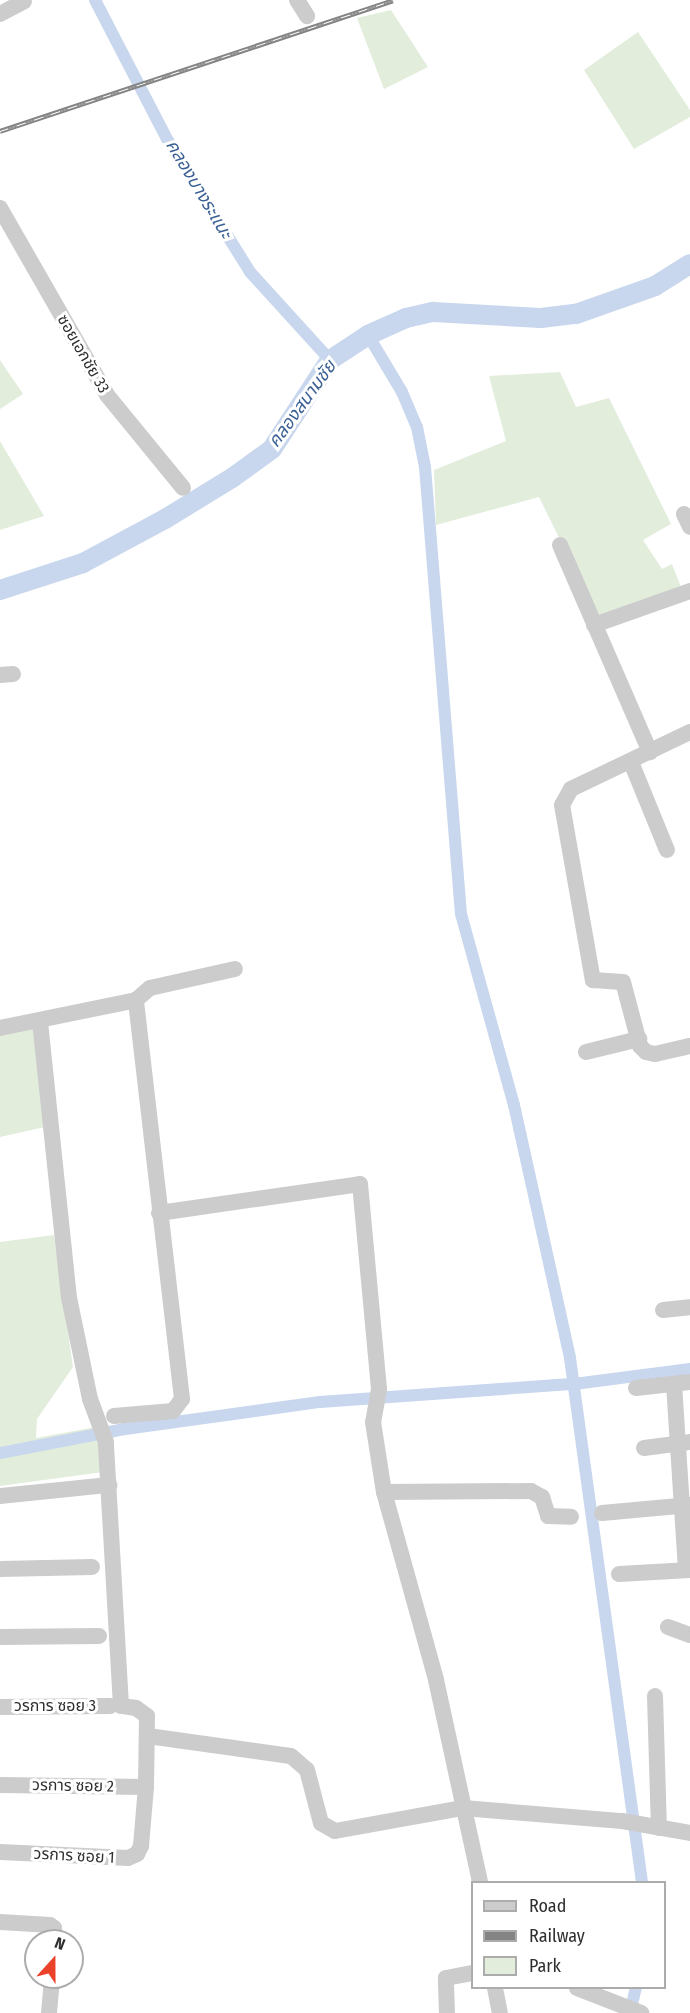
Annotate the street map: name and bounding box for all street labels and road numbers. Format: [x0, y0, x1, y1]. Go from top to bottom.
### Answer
street label: ซอยเอกชัย 33 [53, 311, 113, 397]
street label: วรการ ซอย 3 [14, 1696, 96, 1716]
street label: วรการ ซอย 2 [32, 1776, 114, 1796]
street label: วรการ ซอย 1 [33, 1844, 115, 1868]

